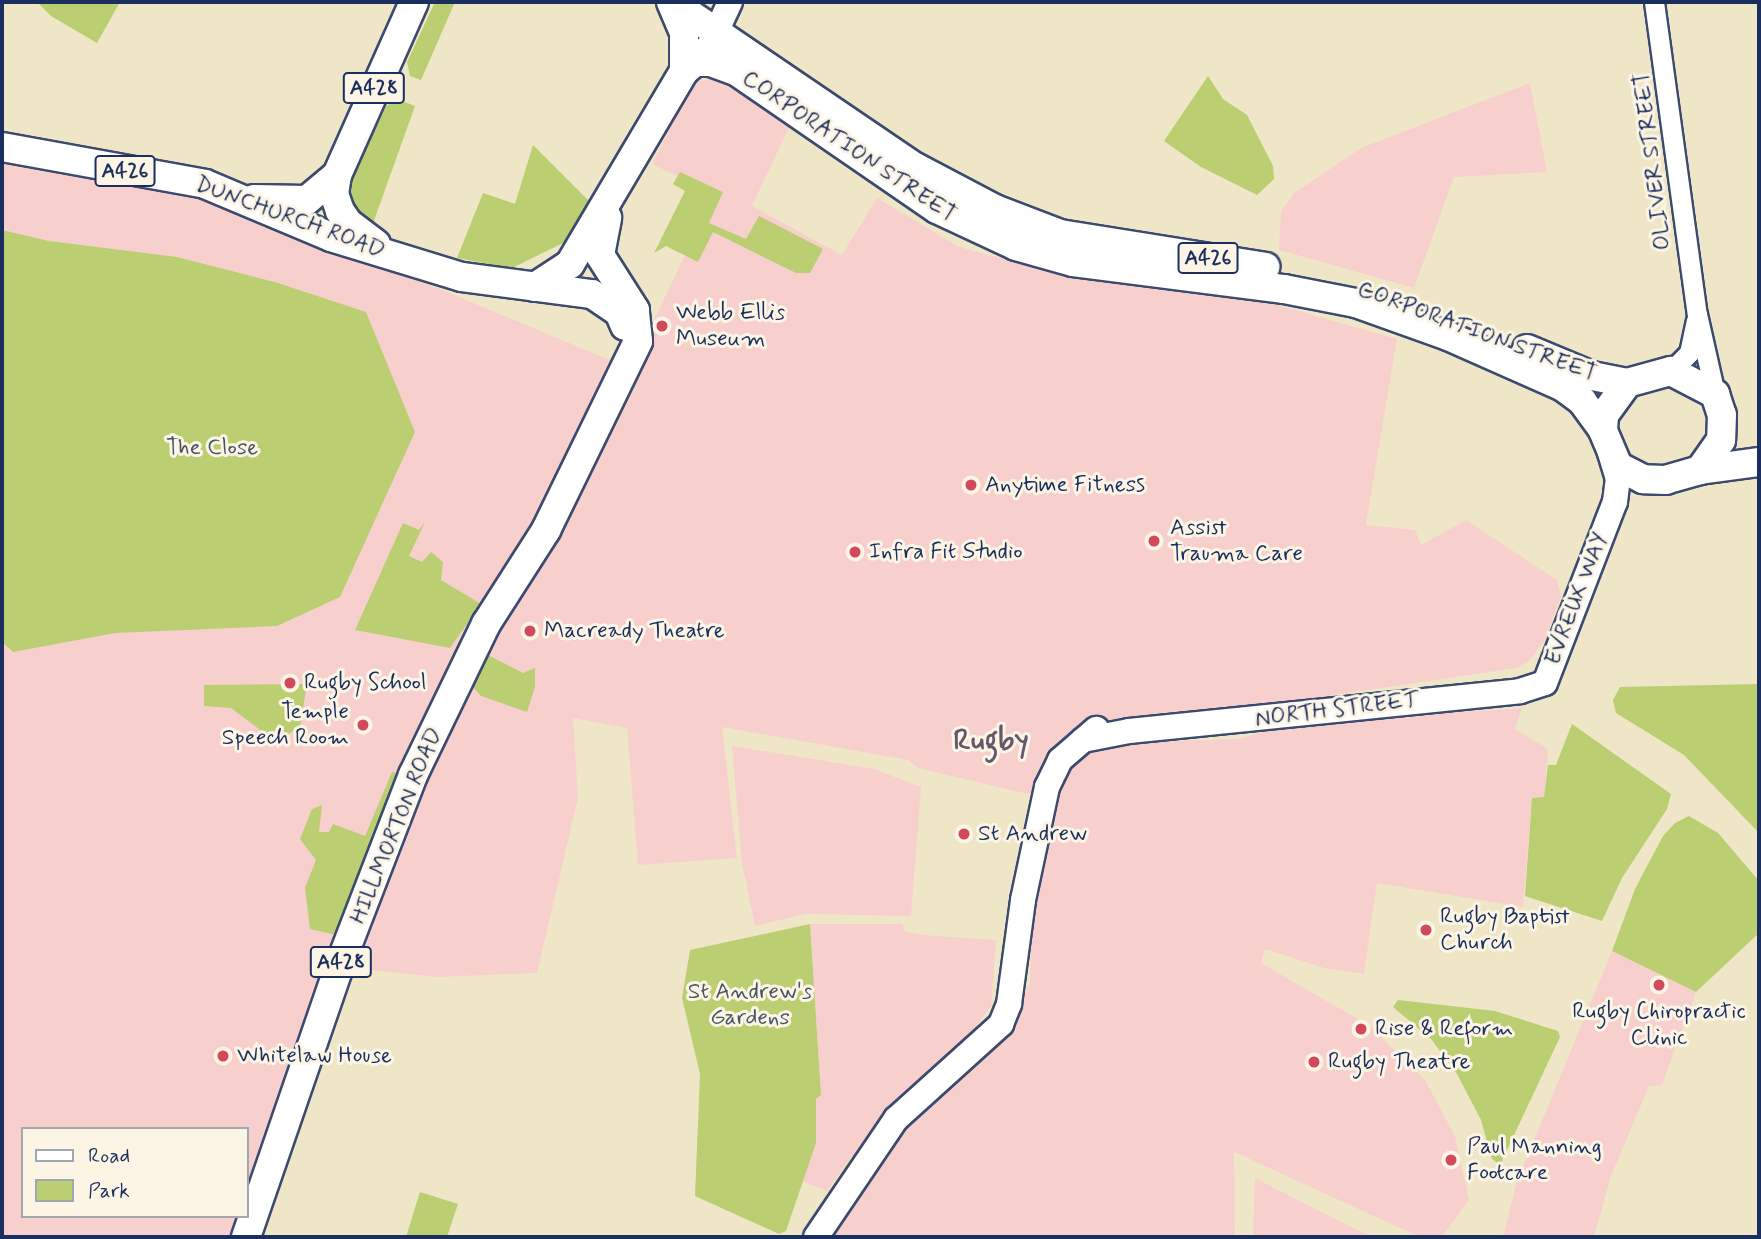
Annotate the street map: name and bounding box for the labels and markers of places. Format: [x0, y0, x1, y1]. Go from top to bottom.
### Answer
place label: Webb Ellis Museum [676, 299, 782, 353]
marker: Webb Ellis Museum [654, 318, 670, 334]
place label: Anytime Fitness [985, 471, 1149, 499]
marker: Anytime Fitness [963, 477, 979, 493]
place label: Assist Trauma Care [1170, 514, 1303, 568]
marker: Assist Trauma Care [1144, 531, 1164, 551]
place label: Infra Fit Studio [869, 538, 1022, 566]
marker: Infra Fit Studio [847, 544, 863, 560]
place label: Macready Theatre [544, 617, 725, 645]
marker: Macready Theatre [522, 623, 538, 639]
place label: Rugby School [304, 669, 428, 697]
marker: Rugby School [282, 675, 298, 691]
place label: Temple Speech Room [222, 698, 349, 752]
marker: Temple Speech Room [355, 717, 371, 733]
place label: St Andrew [978, 820, 1081, 848]
marker: St Andrew [956, 826, 972, 842]
place label: Rugby Baptist Church [1440, 903, 1571, 957]
marker: Rugby Baptist Church [1418, 922, 1434, 938]
marker: Rugby Chiropractic Clinic [1649, 975, 1669, 995]
place label: Rugby Chiropractic Clinic [1570, 998, 1748, 1052]
place label: Rise & Reform [1375, 1015, 1513, 1043]
marker: Rise & Reform [1353, 1021, 1369, 1037]
place label: Whitelaw House [237, 1042, 392, 1070]
marker: Whitelaw House [215, 1048, 231, 1064]
place label: Rugby Theatre [1328, 1048, 1467, 1076]
marker: Rugby Theatre [1306, 1054, 1322, 1070]
place label: Paul Manning Footcare [1467, 1133, 1602, 1187]
marker: Paul Manning Footcare [1441, 1150, 1461, 1170]

